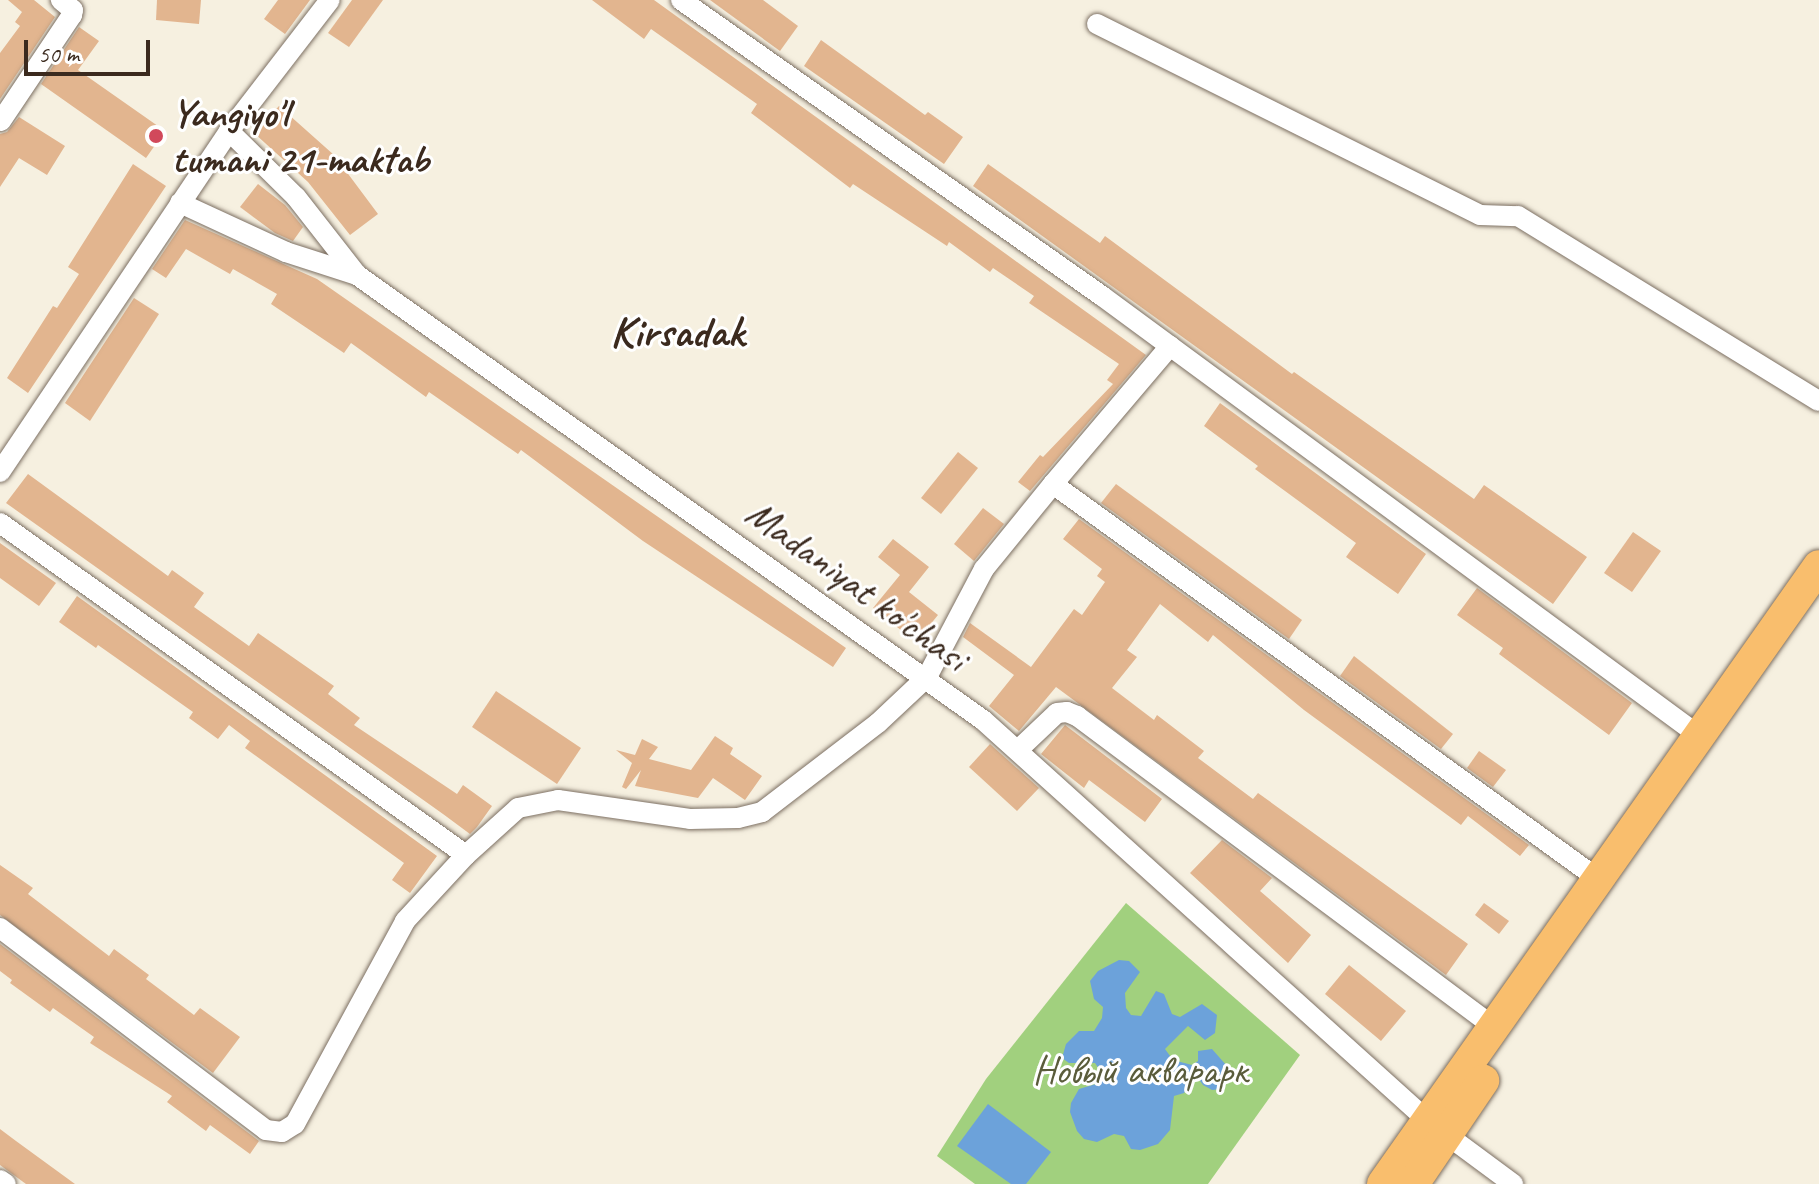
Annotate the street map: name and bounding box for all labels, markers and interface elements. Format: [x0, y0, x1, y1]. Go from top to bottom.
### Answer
scale bar [28, 24, 154, 74]
text: 50 m [38, 39, 79, 69]
place label: Yangiyo'l tumani 21-maktab [172, 89, 429, 183]
marker: Yangiyo'l tumani 21-maktab [147, 127, 165, 145]
district label: Kirsadak [610, 306, 744, 358]
street label: Madaniyat ko'chasi [737, 488, 977, 682]
park label: Новый акварарк [1033, 1046, 1247, 1094]

